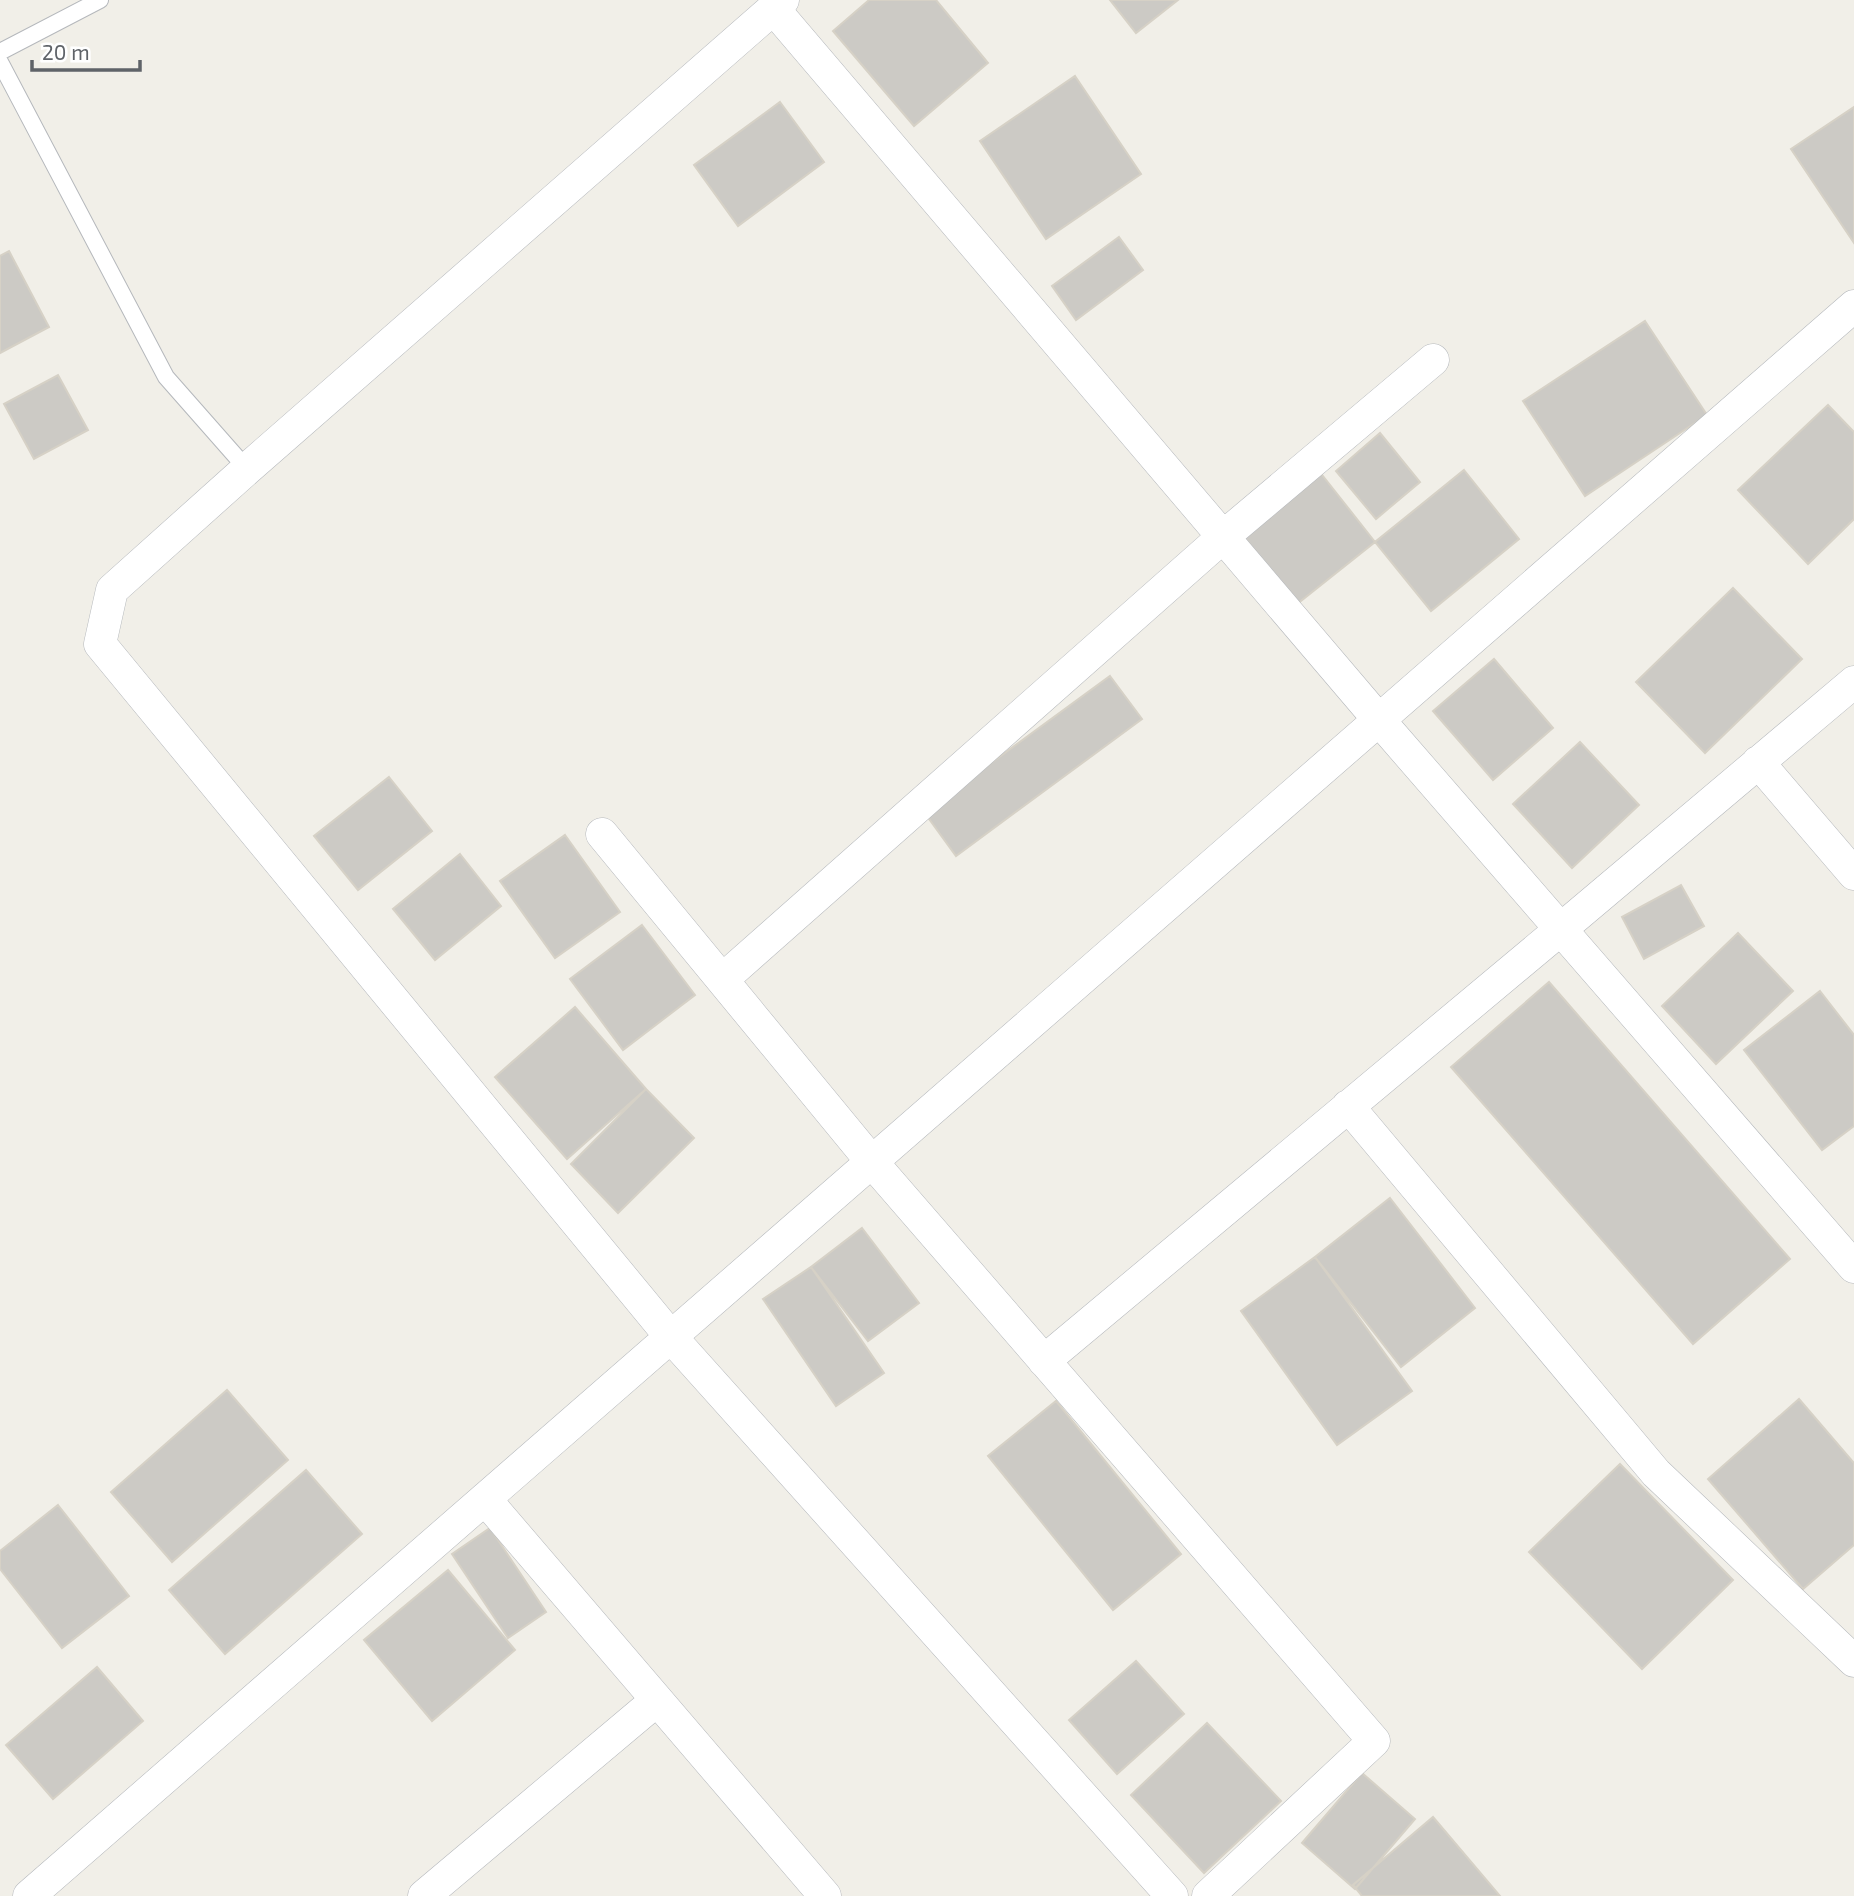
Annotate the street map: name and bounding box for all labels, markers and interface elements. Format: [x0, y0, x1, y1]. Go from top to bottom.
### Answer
scale bar [32, 28, 140, 72]
text: 20 m [42, 39, 90, 64]

